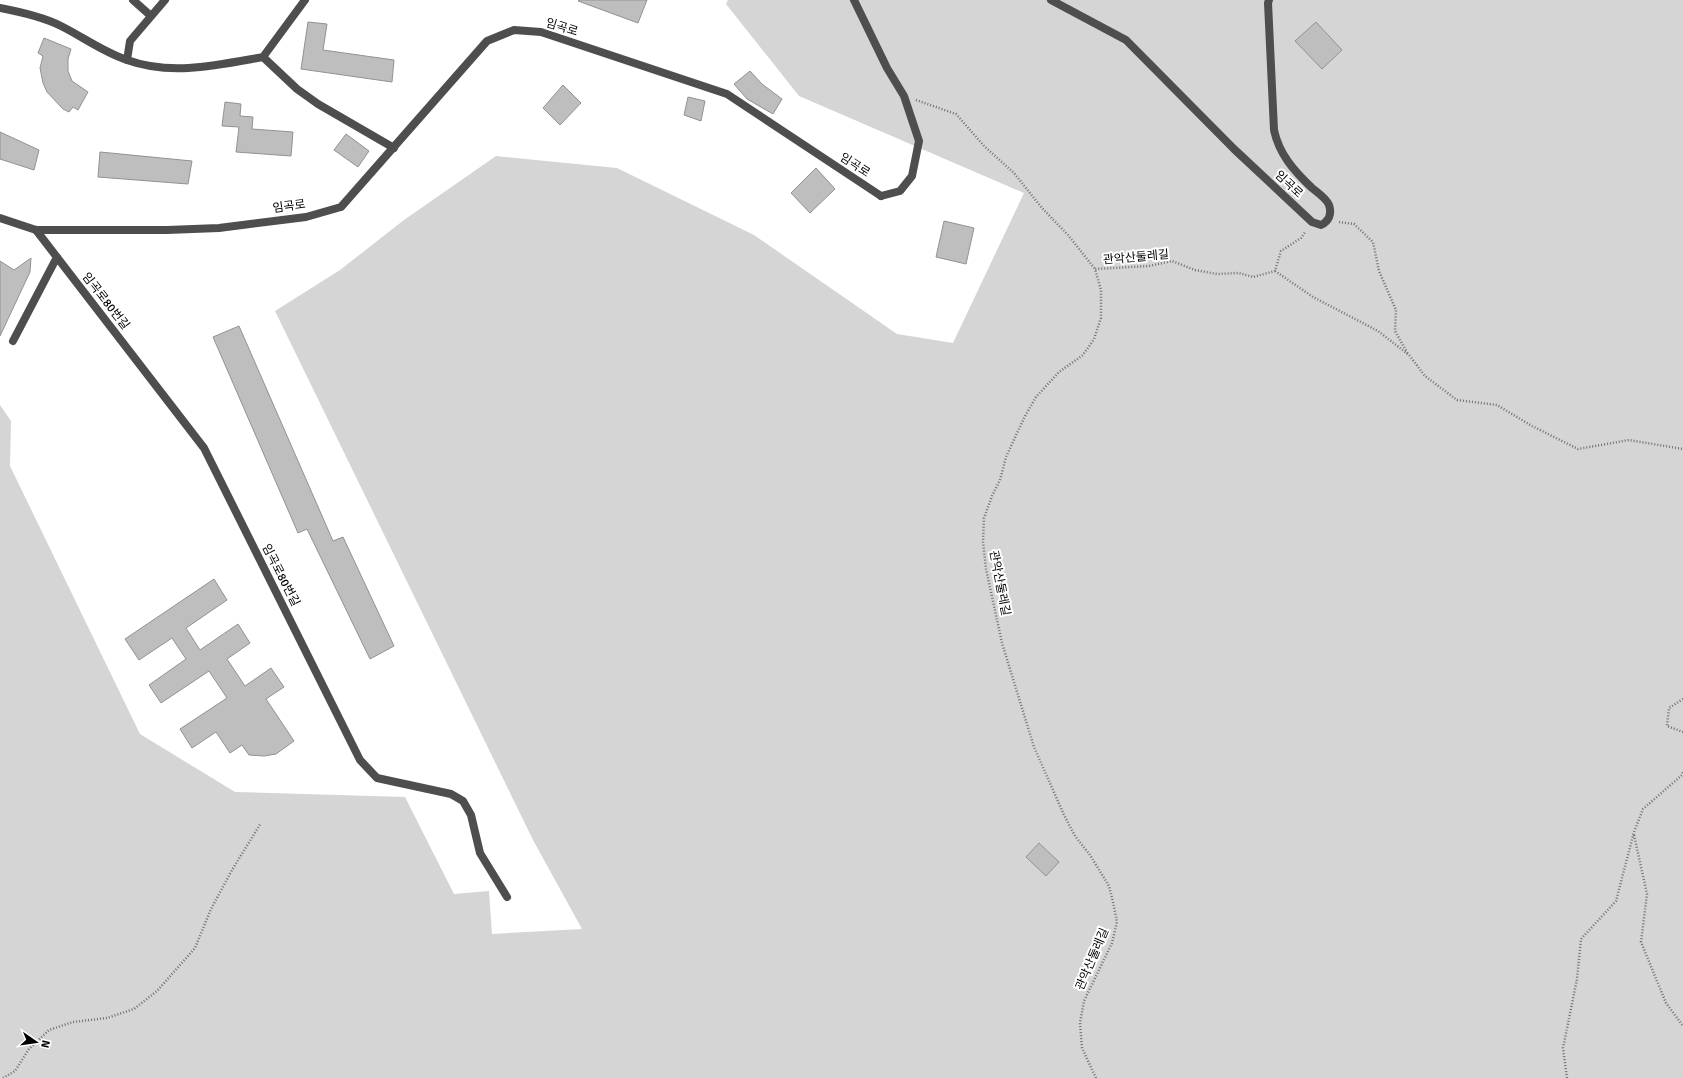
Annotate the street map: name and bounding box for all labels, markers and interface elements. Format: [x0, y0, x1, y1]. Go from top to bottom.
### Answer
street label: 임곡로 [544, 15, 580, 39]
street label: 임곡로 [837, 150, 873, 181]
street label: 임곡로 [1271, 168, 1306, 201]
street label: 임곡로 [272, 197, 307, 216]
street label: 관악산둘레길 [1102, 247, 1170, 268]
street label: 임곡로80번길 [79, 270, 133, 333]
street label: 임곡로80번길 [258, 541, 303, 609]
street label: 관악산둘레길 [986, 549, 1013, 617]
street label: 관악산둘레길 [1073, 926, 1112, 993]
north arrow [16, 1022, 56, 1062]
text: N [38, 1039, 52, 1049]

